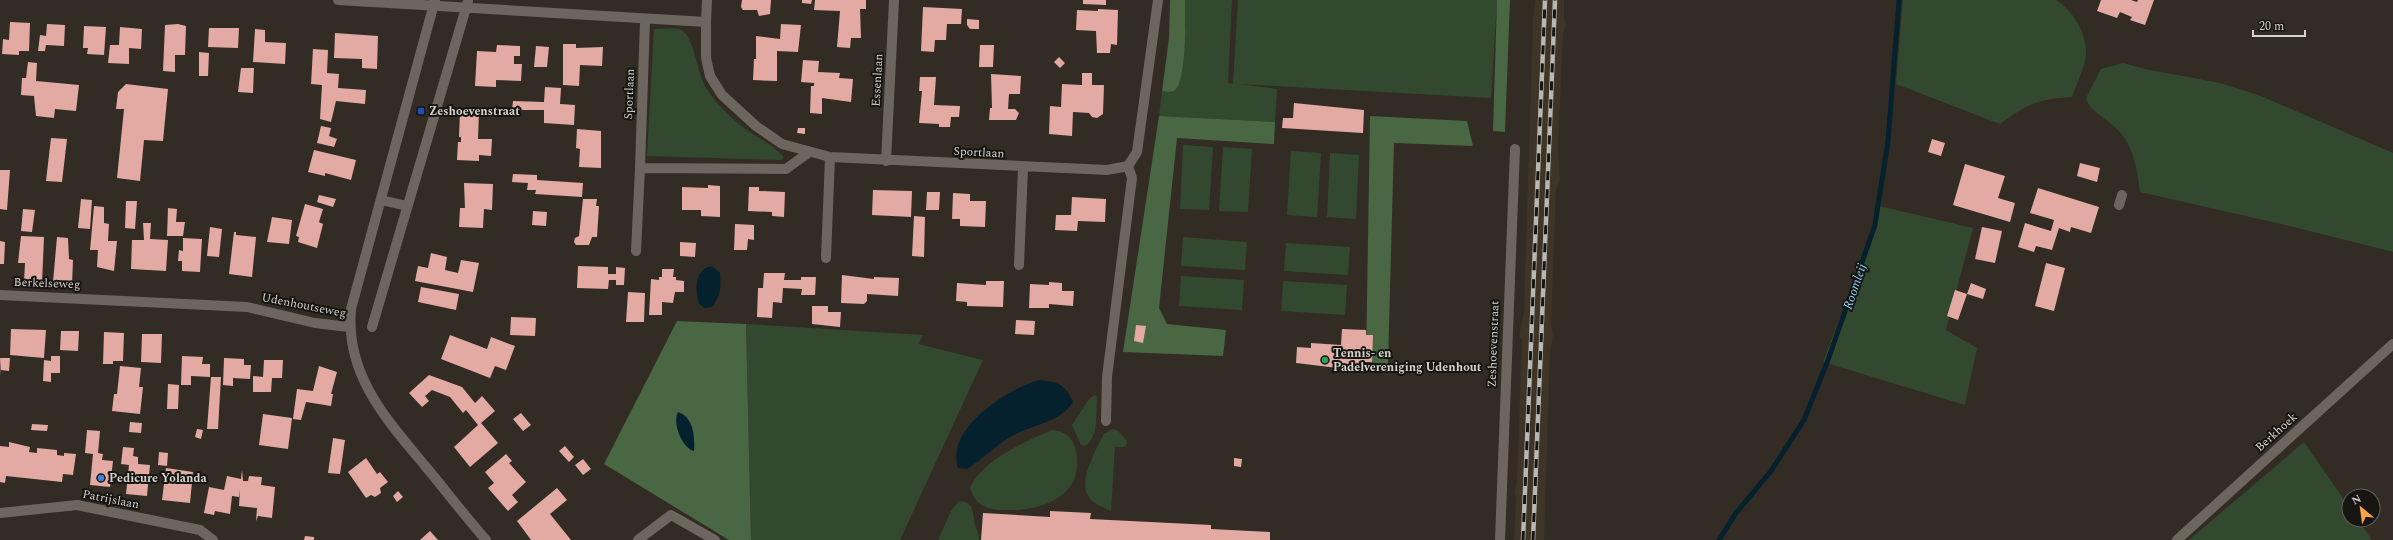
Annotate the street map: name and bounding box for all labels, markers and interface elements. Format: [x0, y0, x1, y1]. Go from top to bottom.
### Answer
scale bar [2253, 12, 2305, 38]
text: 20 m [2259, 17, 2284, 36]
street label: Essenlaan [867, 53, 888, 107]
street label: Sportlaan [619, 68, 640, 120]
place label: Zeshoevenstraat [429, 102, 520, 121]
marker: Zeshoevenstraat [416, 106, 426, 116]
street label: Sportlaan [953, 142, 1005, 163]
water label: Roomleij [1838, 260, 1872, 312]
street label: Berkelseweg [13, 273, 81, 294]
street label: Udenhoutseweg [260, 288, 348, 323]
street label: Zeshoevenstraat [1482, 300, 1505, 388]
place label: Tennis- en Padelvereniging Udenhout [1333, 344, 1482, 377]
marker: Tennis- en Padelvereniging Udenhout [1320, 355, 1330, 365]
street label: Berkhoek [2251, 408, 2302, 457]
place label: Pedicure Yolanda [109, 469, 207, 488]
marker: Pedicure Yolanda [96, 473, 106, 483]
street label: Patrijslaan [81, 485, 141, 514]
north arrow [2341, 488, 2381, 528]
text: N [2348, 490, 2364, 509]

